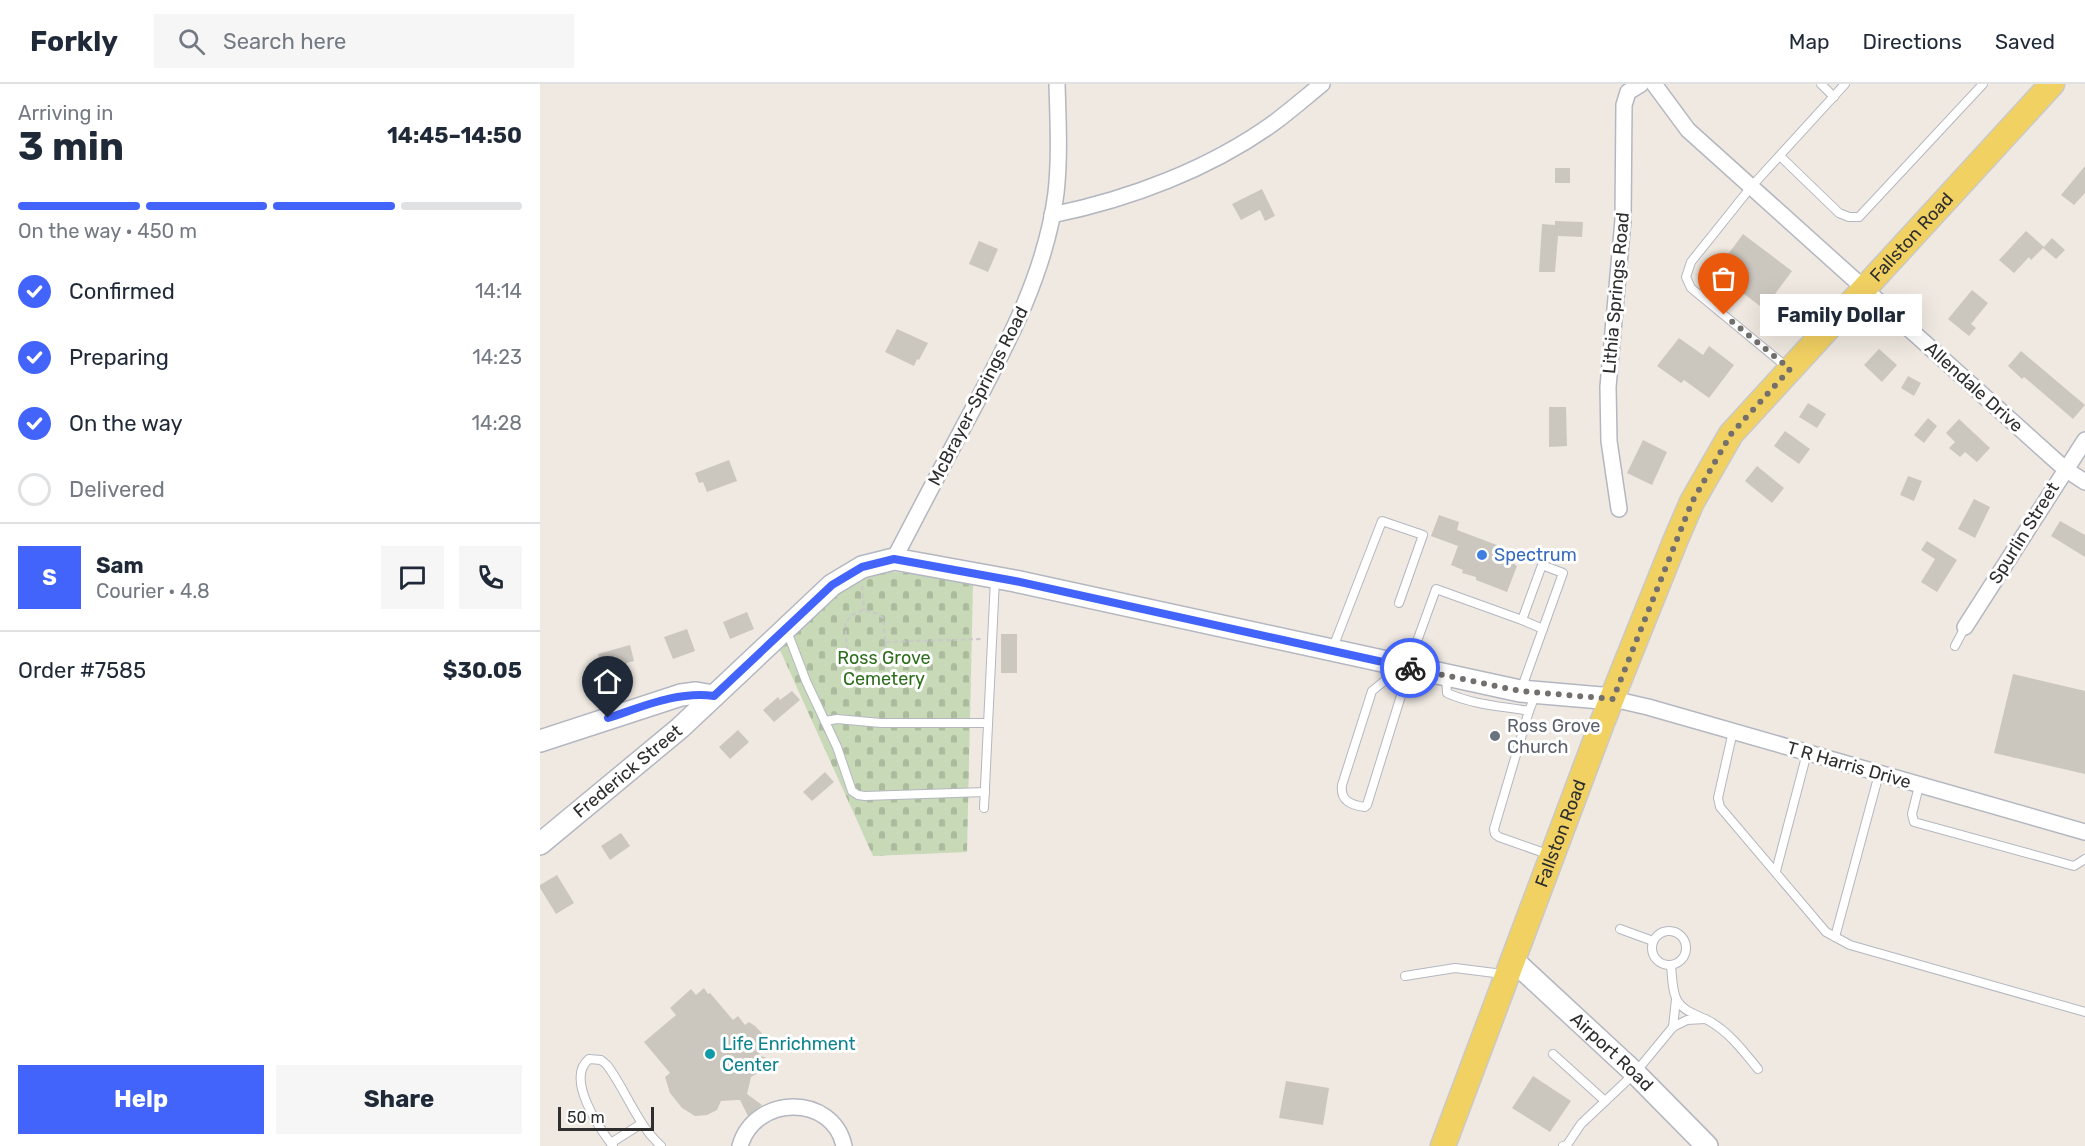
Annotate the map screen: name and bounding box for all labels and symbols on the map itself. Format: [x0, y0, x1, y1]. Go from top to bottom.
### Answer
street label: Fallston Road [1865, 188, 1958, 286]
street label: Lithia Springs Road [1598, 211, 1634, 375]
pin [1698, 253, 1749, 315]
callout: Family Dollar [1760, 294, 1922, 336]
street label: McBrayer-Springs Road [923, 303, 1033, 489]
street label: Allendale Drive [1920, 337, 2028, 437]
street label: Spurlin Street [1984, 478, 2064, 588]
place label: Spectrum [1494, 544, 1577, 566]
marker: Spectrum [1475, 548, 1489, 562]
courier [1380, 638, 1440, 698]
park label: Ross Grove Cemetery [837, 647, 931, 690]
pin [582, 656, 633, 718]
place label: Ross Grove Church [1507, 715, 1600, 758]
street label: Frederick Street [569, 720, 687, 823]
marker: Ross Grove Church [1488, 729, 1502, 743]
street label: T R Harris Drive [1784, 737, 1914, 793]
street label: Fallston Road [1530, 776, 1591, 890]
street label: Airport Road [1566, 1008, 1658, 1096]
place label: Life Enrichment Center [722, 1033, 856, 1076]
marker: Life Enrichment Center [703, 1047, 717, 1061]
scale bar [558, 1104, 654, 1132]

